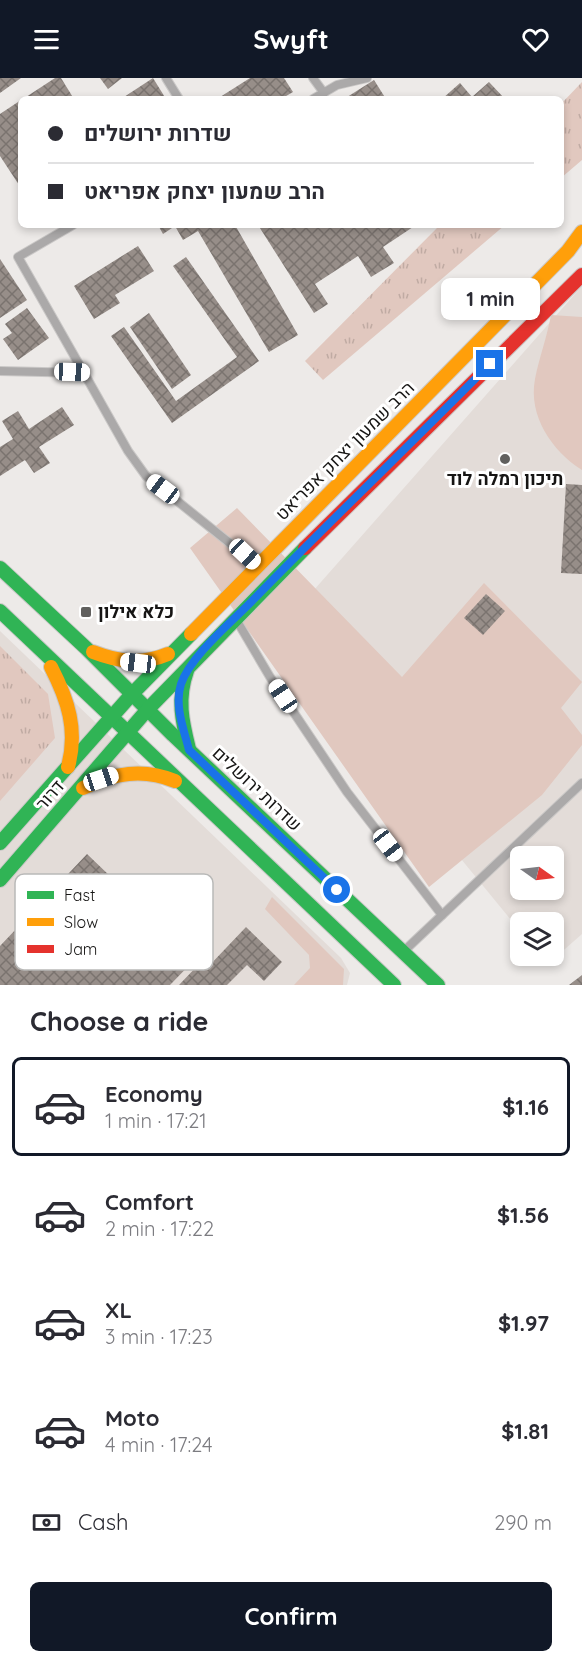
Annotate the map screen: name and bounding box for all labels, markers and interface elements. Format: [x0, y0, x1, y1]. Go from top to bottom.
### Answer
text: Swyft [253, 22, 329, 56]
icon: menu [30, 23, 63, 56]
icon: heart [519, 23, 552, 56]
text: שדרות ירושלים [84, 119, 232, 147]
text: הרב שמעון יצחק אפריאט [84, 177, 325, 205]
callout: 1 min [440, 277, 540, 319]
text: 1 min [466, 286, 515, 311]
route end [476, 350, 503, 377]
car [54, 362, 90, 382]
street label: הרב שמעון יצחק אפריאט [270, 376, 419, 525]
marker: תיכון רמלה לוד [498, 452, 512, 466]
place label: תיכון רמלה לוד [447, 467, 563, 490]
car [143, 471, 183, 507]
car [226, 535, 264, 573]
place label: כלא אילון [98, 600, 174, 623]
marker: כלא אילון [79, 605, 93, 619]
car [119, 652, 157, 674]
car [265, 676, 301, 716]
street label: שדרות ירושלים [208, 741, 307, 836]
car [81, 765, 121, 793]
street label: דרור [30, 775, 69, 814]
car [370, 825, 406, 865]
north arrow [510, 846, 564, 900]
map controls [510, 846, 564, 966]
legend [15, 874, 213, 970]
route start [323, 876, 350, 903]
text: Fast [64, 885, 95, 905]
text: Slow [64, 912, 98, 932]
button: layers [510, 912, 564, 966]
text: Jam [64, 939, 97, 959]
text: Choose a ride [30, 1004, 208, 1038]
icon: car [33, 1080, 87, 1134]
text: Economy [105, 1080, 203, 1108]
text: $1.16 [502, 1093, 549, 1121]
text: 1 min · 17:21 [105, 1108, 207, 1133]
icon: car [33, 1188, 87, 1242]
text: Comfort [105, 1188, 194, 1216]
text: $1.56 [497, 1201, 549, 1229]
text: 2 min · 17:22 [105, 1216, 214, 1241]
icon: car [33, 1296, 87, 1350]
text: XL [105, 1296, 132, 1324]
text: $1.97 [498, 1309, 549, 1337]
text: 3 min · 17:23 [105, 1324, 213, 1349]
icon: car [33, 1404, 87, 1458]
text: Moto [105, 1404, 159, 1432]
text: $1.81 [501, 1417, 549, 1445]
text: 4 min · 17:24 [105, 1432, 213, 1457]
icon: cash [30, 1506, 63, 1539]
text: Cash [78, 1508, 129, 1536]
text: 290 m [494, 1510, 552, 1535]
button: Confirm [30, 1582, 552, 1651]

